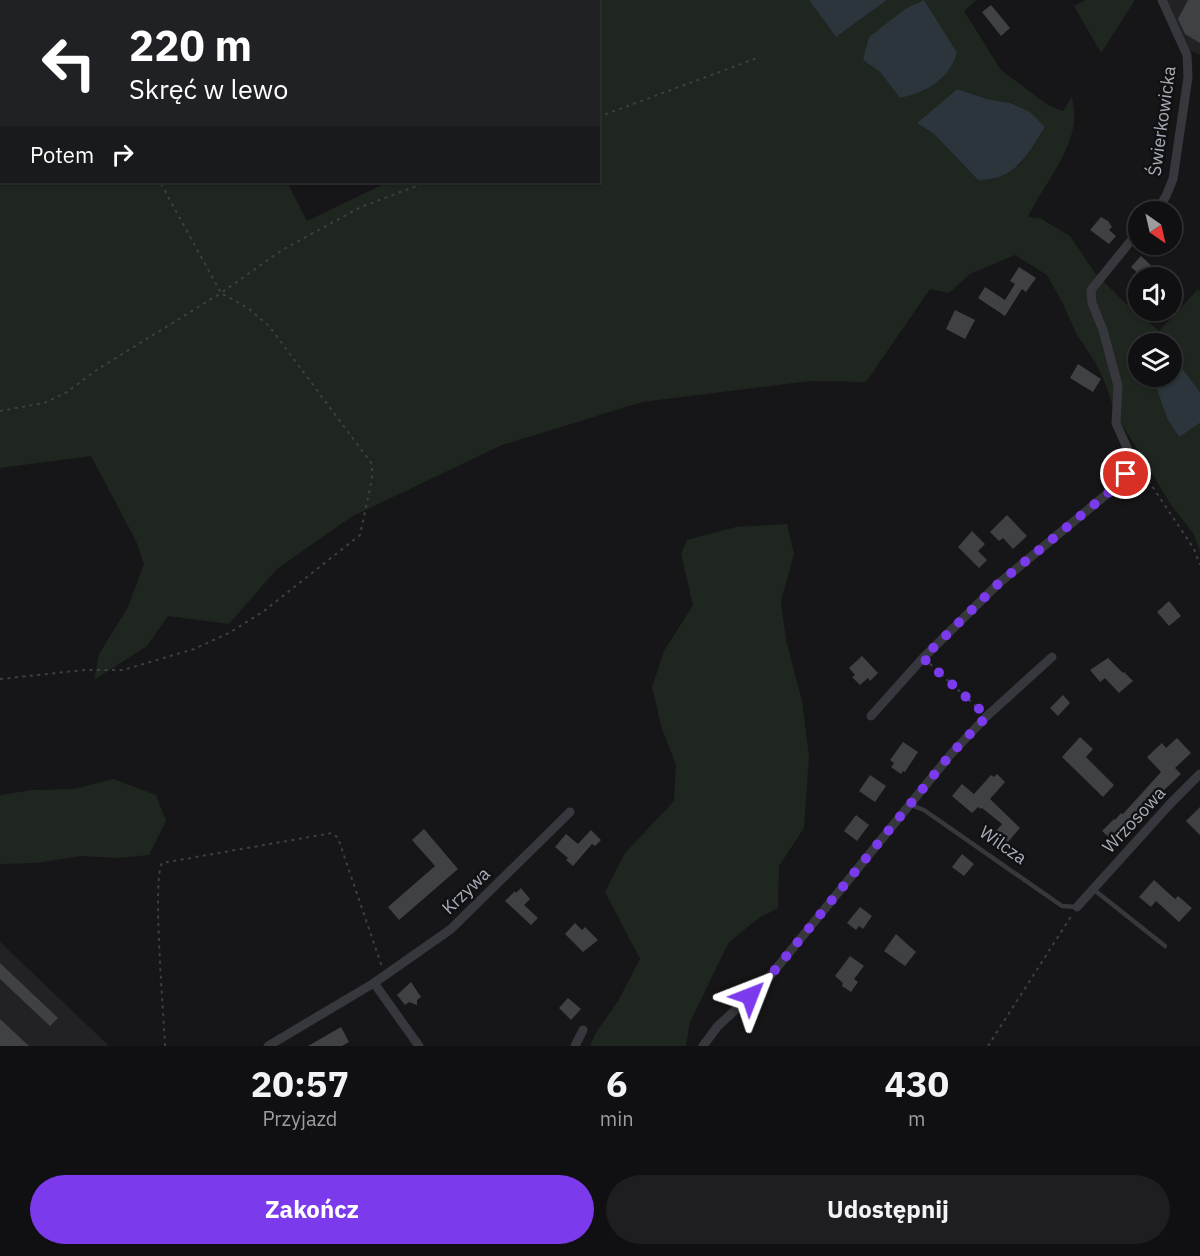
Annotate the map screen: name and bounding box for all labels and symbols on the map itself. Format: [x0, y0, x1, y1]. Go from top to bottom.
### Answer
street label: Świerkowicka [1142, 64, 1181, 177]
north arrow [1128, 201, 1182, 255]
pin [1100, 448, 1151, 499]
street label: Wrzosowa [1097, 781, 1171, 858]
street label: Wilcza [975, 820, 1032, 869]
street label: Krzywa [437, 862, 495, 919]
position arrow [718, 964, 782, 1028]

